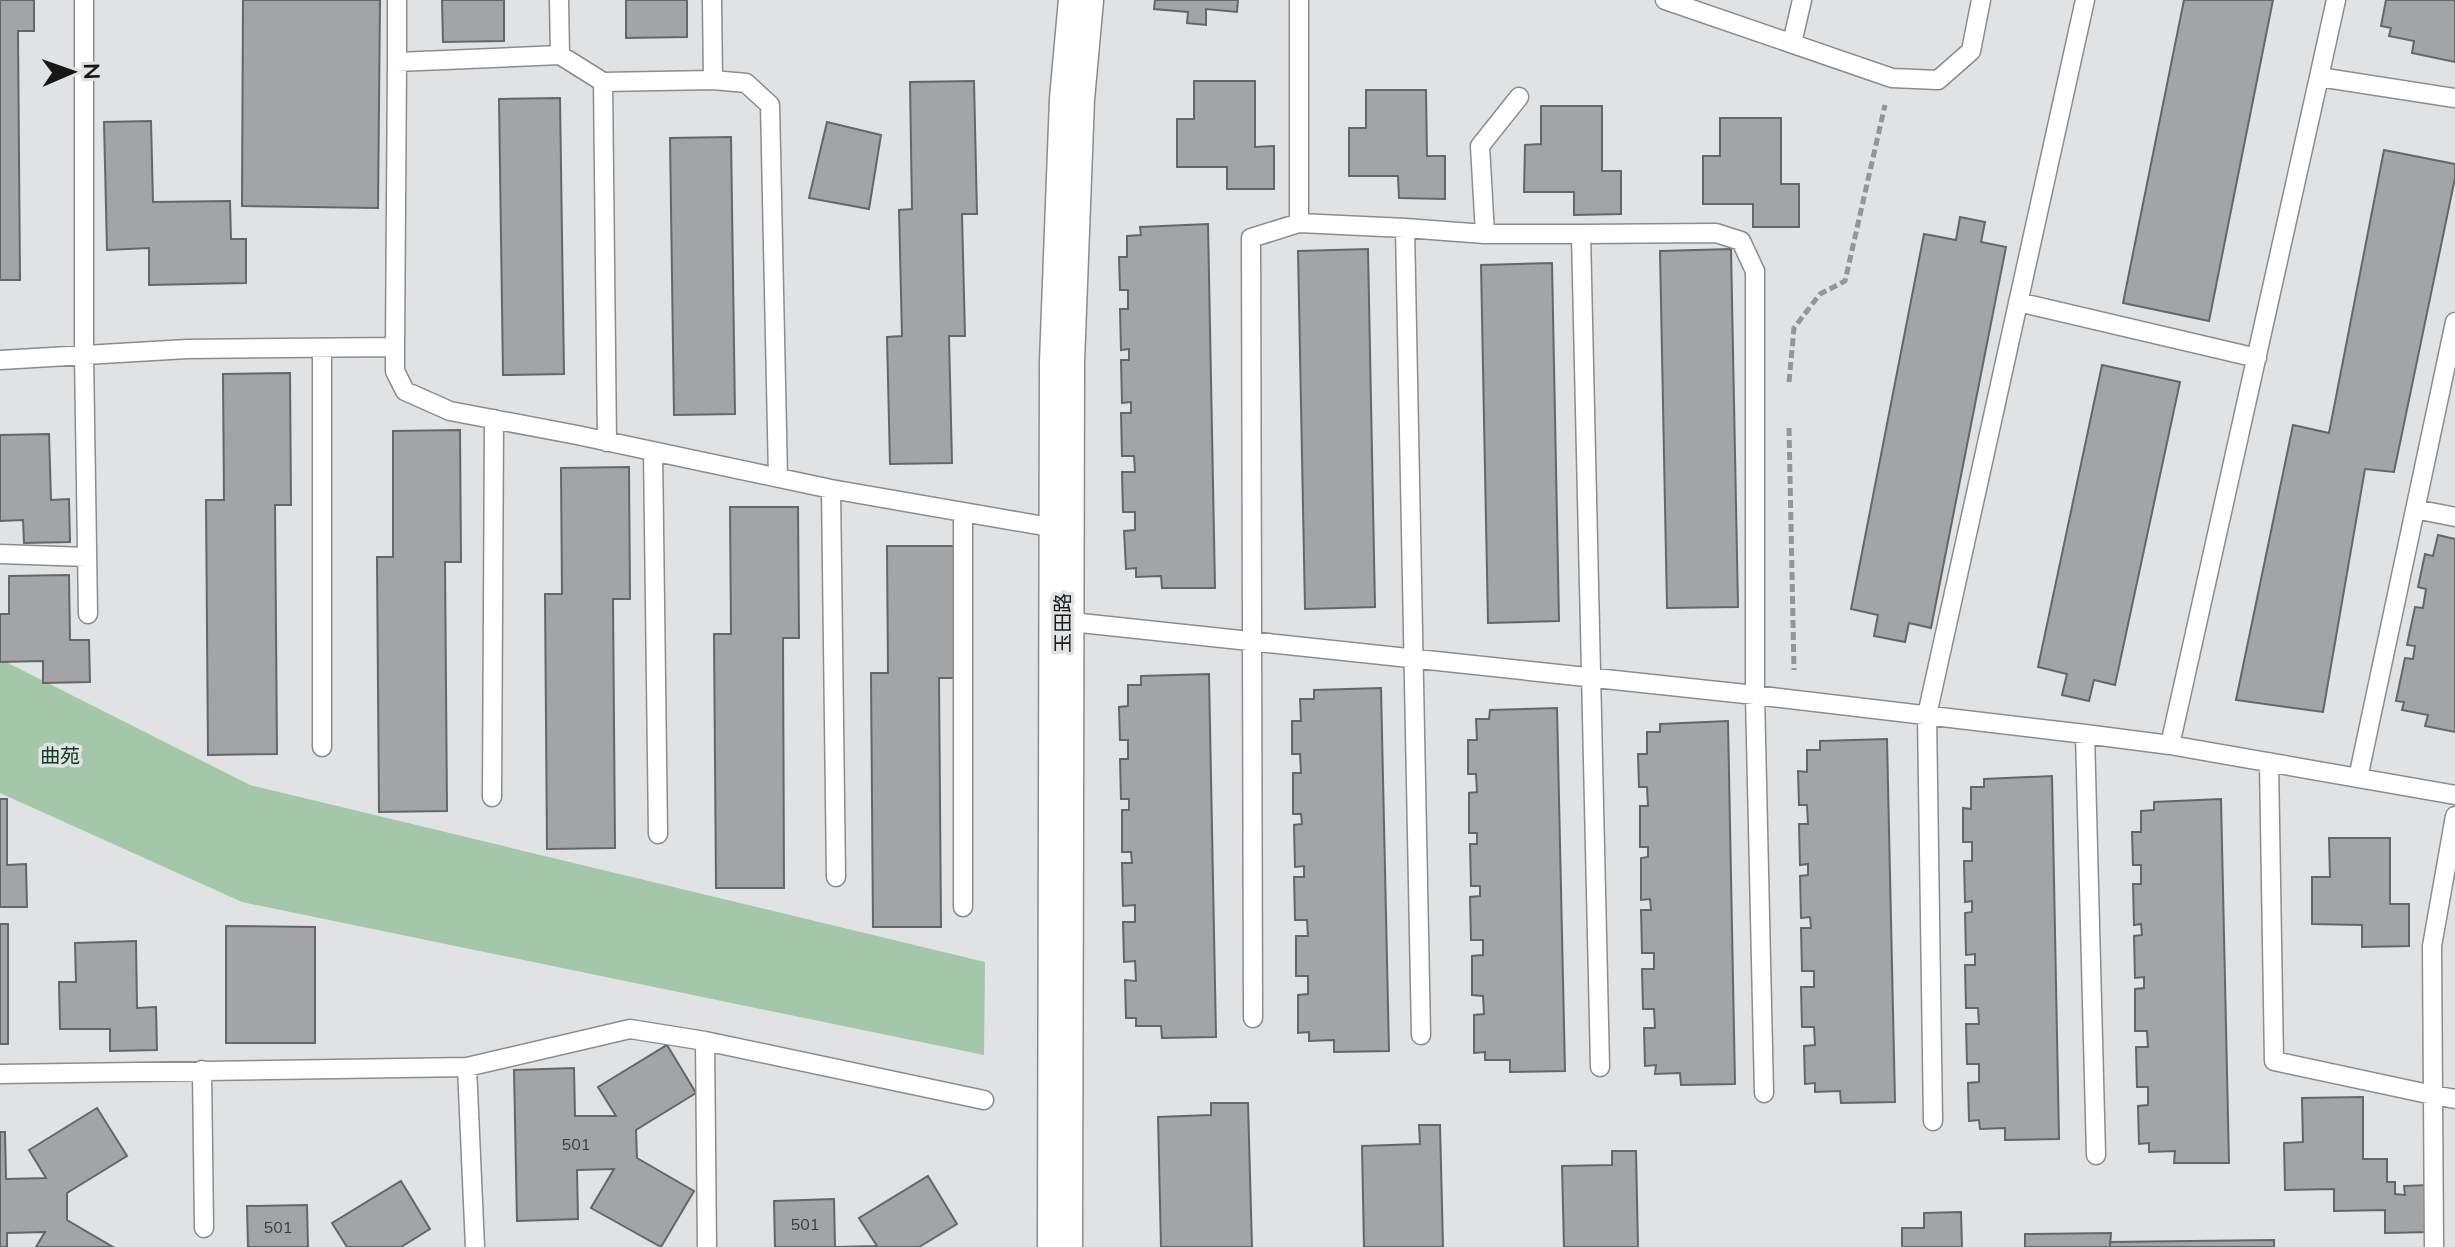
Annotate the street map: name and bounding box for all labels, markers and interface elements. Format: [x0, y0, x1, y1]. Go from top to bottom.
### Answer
north arrow [32, 32, 112, 112]
text: N [78, 63, 106, 80]
street label: 玉田路 [1050, 593, 1075, 653]
park label: 曲苑 [40, 743, 80, 768]
house number: 501 [562, 1134, 590, 1154]
house number: 501 [791, 1214, 819, 1234]
house number: 501 [264, 1217, 292, 1237]

